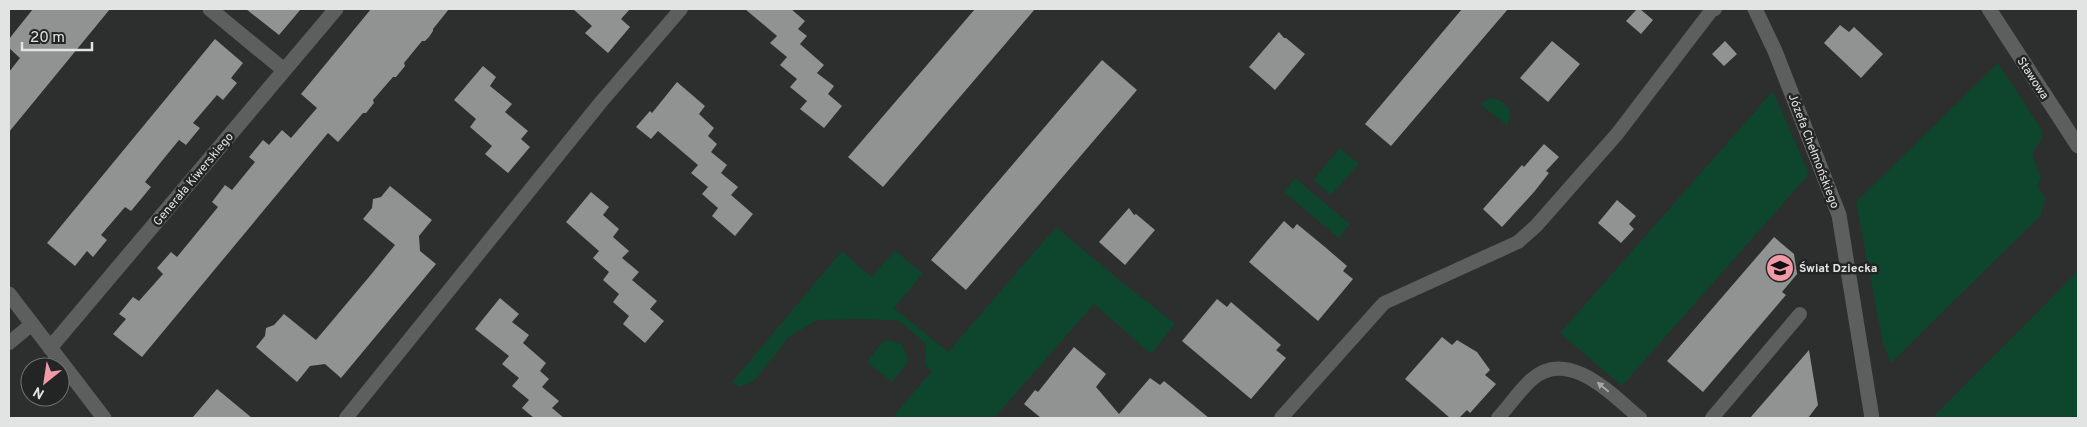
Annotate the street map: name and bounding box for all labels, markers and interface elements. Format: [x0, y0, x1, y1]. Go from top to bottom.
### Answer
scale bar [22, 20, 92, 52]
text: 20 m [30, 29, 65, 48]
street label: Stawowa [2013, 54, 2052, 103]
street label: Józefa Chełmońskiego [1784, 92, 1842, 211]
street label: Generała Kiwerskiego [150, 129, 238, 230]
school or university icon: Świat Dziecka [1765, 253, 1795, 283]
place label: Świat Dziecka [1799, 261, 1877, 277]
north arrow [20, 357, 70, 407]
one-way arrow [1596, 381, 1609, 392]
text: N [31, 382, 48, 402]

